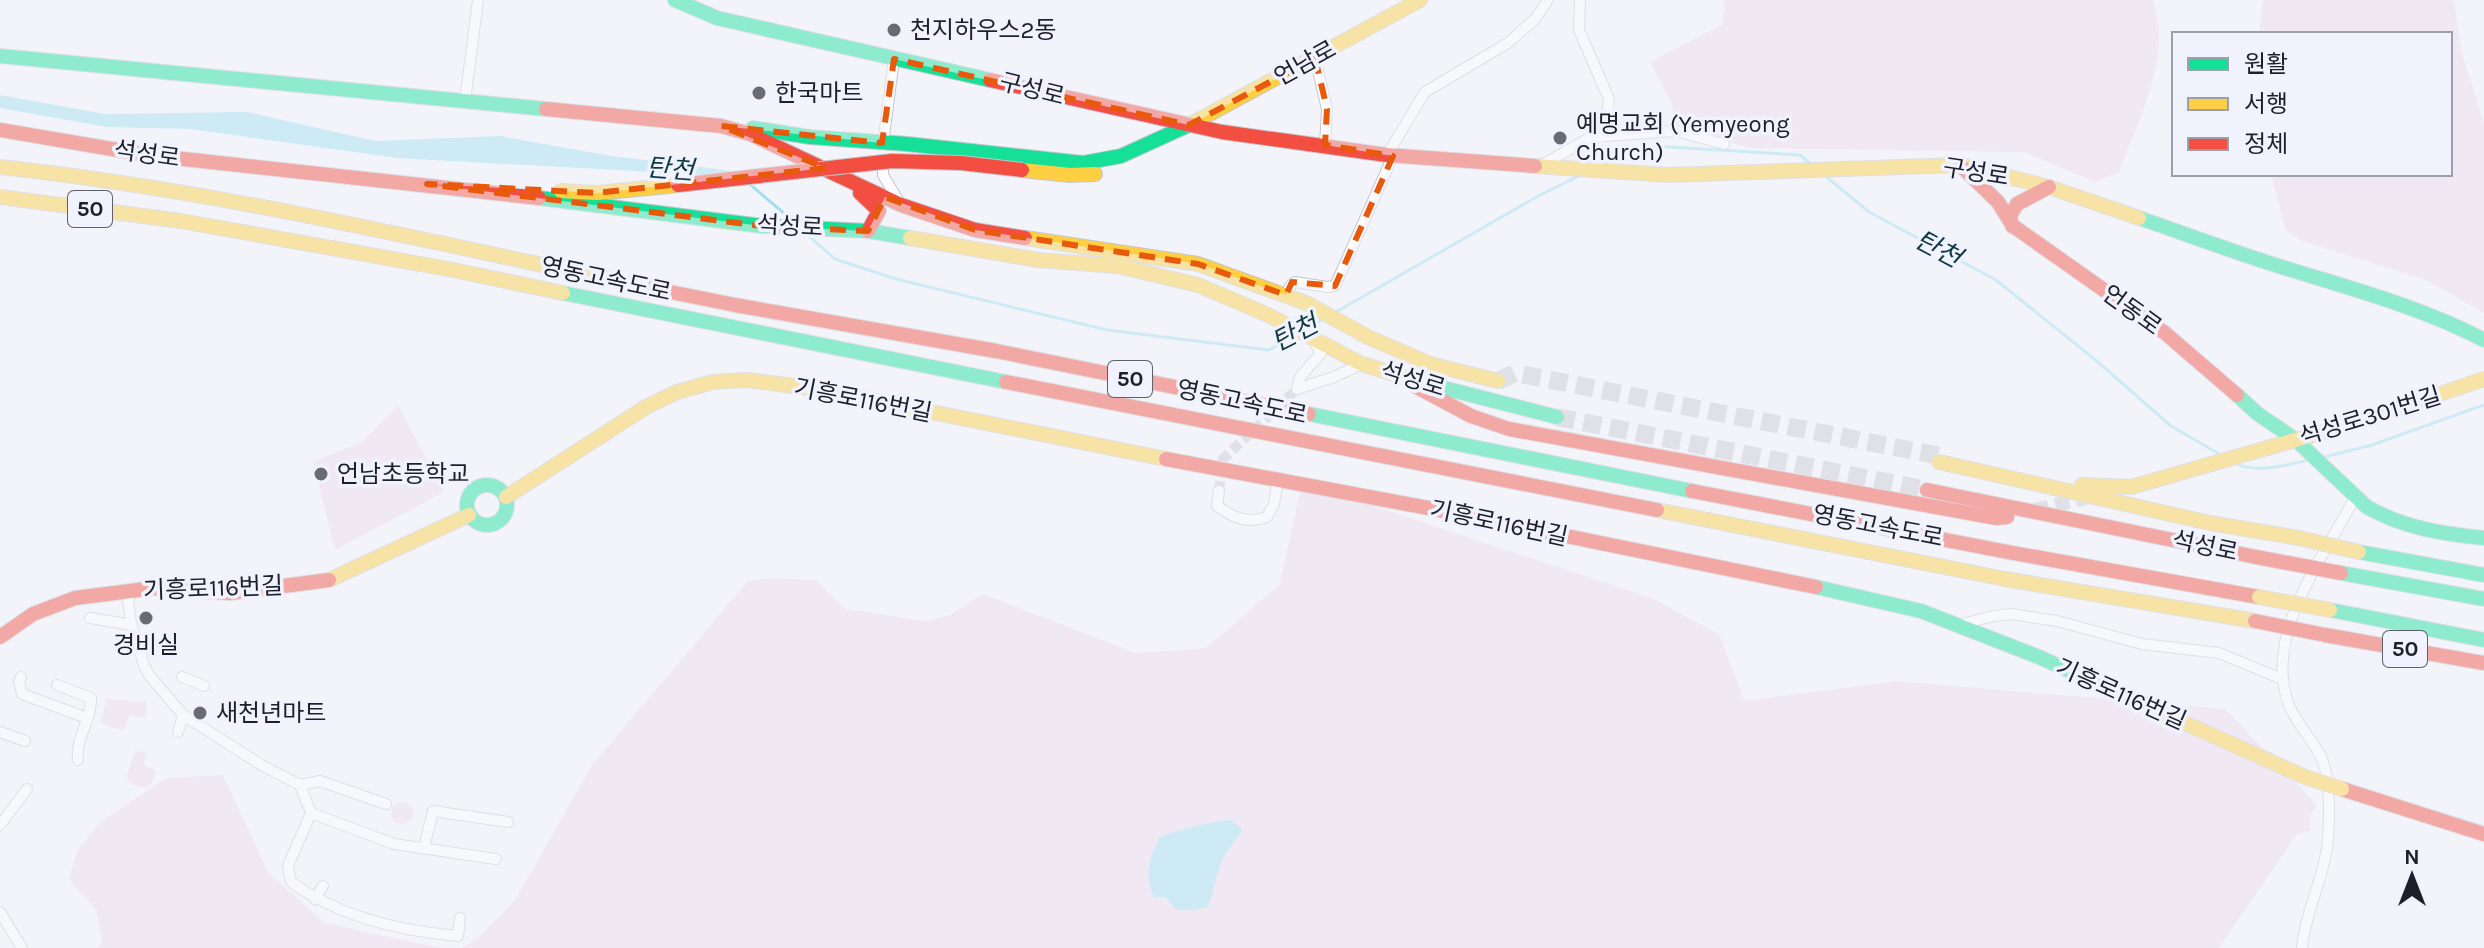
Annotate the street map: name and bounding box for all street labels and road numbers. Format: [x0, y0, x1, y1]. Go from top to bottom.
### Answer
street label: 언남로 [1269, 35, 1341, 91]
street label: 구성로 [996, 67, 1068, 111]
street label: 석성로 [112, 136, 182, 172]
street label: 구성로 [1941, 153, 2011, 191]
road number: 50 [68, 191, 112, 227]
street label: 석성로 [756, 210, 824, 242]
street label: 영동고속도로 [538, 252, 674, 306]
street label: 언동로 [2097, 279, 2167, 341]
street label: 석성로 [1377, 356, 1449, 402]
road number: 50 [1108, 361, 1152, 397]
street label: 기흥로116번길 [792, 373, 934, 427]
street label: 영동고속도로 [1174, 375, 1310, 429]
street label: 석성로301번길 [2296, 381, 2444, 451]
street label: 기흥로116번길 [1428, 495, 1570, 551]
street label: 영동고속도로 [1810, 500, 1946, 552]
street label: 석성로 [2170, 525, 2240, 567]
street label: 기흥로116번길 [143, 572, 283, 604]
road number: 50 [2383, 631, 2427, 667]
street label: 기흥로116번길 [2051, 653, 2191, 735]

